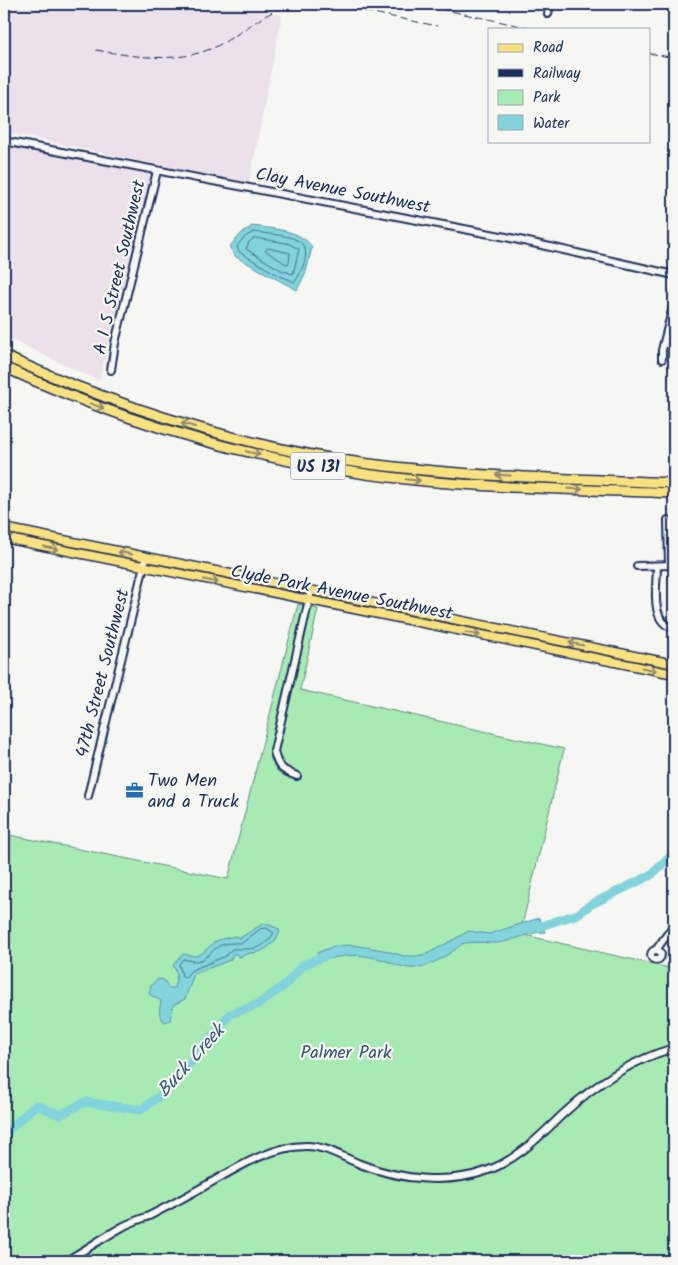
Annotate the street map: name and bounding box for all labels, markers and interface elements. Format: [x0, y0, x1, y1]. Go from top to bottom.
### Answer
legend [488, 28, 650, 142]
text: Road [533, 36, 564, 60]
text: Railway [533, 62, 581, 86]
text: Park [533, 86, 561, 110]
text: Water [533, 112, 570, 136]
street label: Clay Avenue Southwest [253, 160, 434, 223]
street label: A I S Street Southwest [86, 176, 155, 358]
one-way arrow [89, 402, 104, 411]
one-way arrow [180, 420, 196, 429]
one-way arrow [244, 449, 260, 458]
road number: US 131 [290, 452, 346, 480]
one-way arrow [495, 471, 511, 480]
one-way arrow [405, 475, 421, 485]
one-way arrow [566, 484, 583, 494]
one-way arrow [43, 544, 59, 553]
one-way arrow [118, 548, 134, 557]
street label: Clyde Park Avenue Southwest [228, 558, 456, 629]
one-way arrow [202, 576, 218, 586]
street label: 47th Street Southwest [68, 585, 139, 761]
one-way arrow [464, 630, 480, 639]
one-way arrow [569, 639, 585, 649]
one-way arrow [641, 665, 657, 675]
place label: Two Men and a Truck [148, 767, 239, 817]
office icon: Two Men and a Truck [124, 780, 144, 800]
water label: Buck Creek [150, 1016, 235, 1105]
park label: Palmer Park [301, 1039, 392, 1068]

